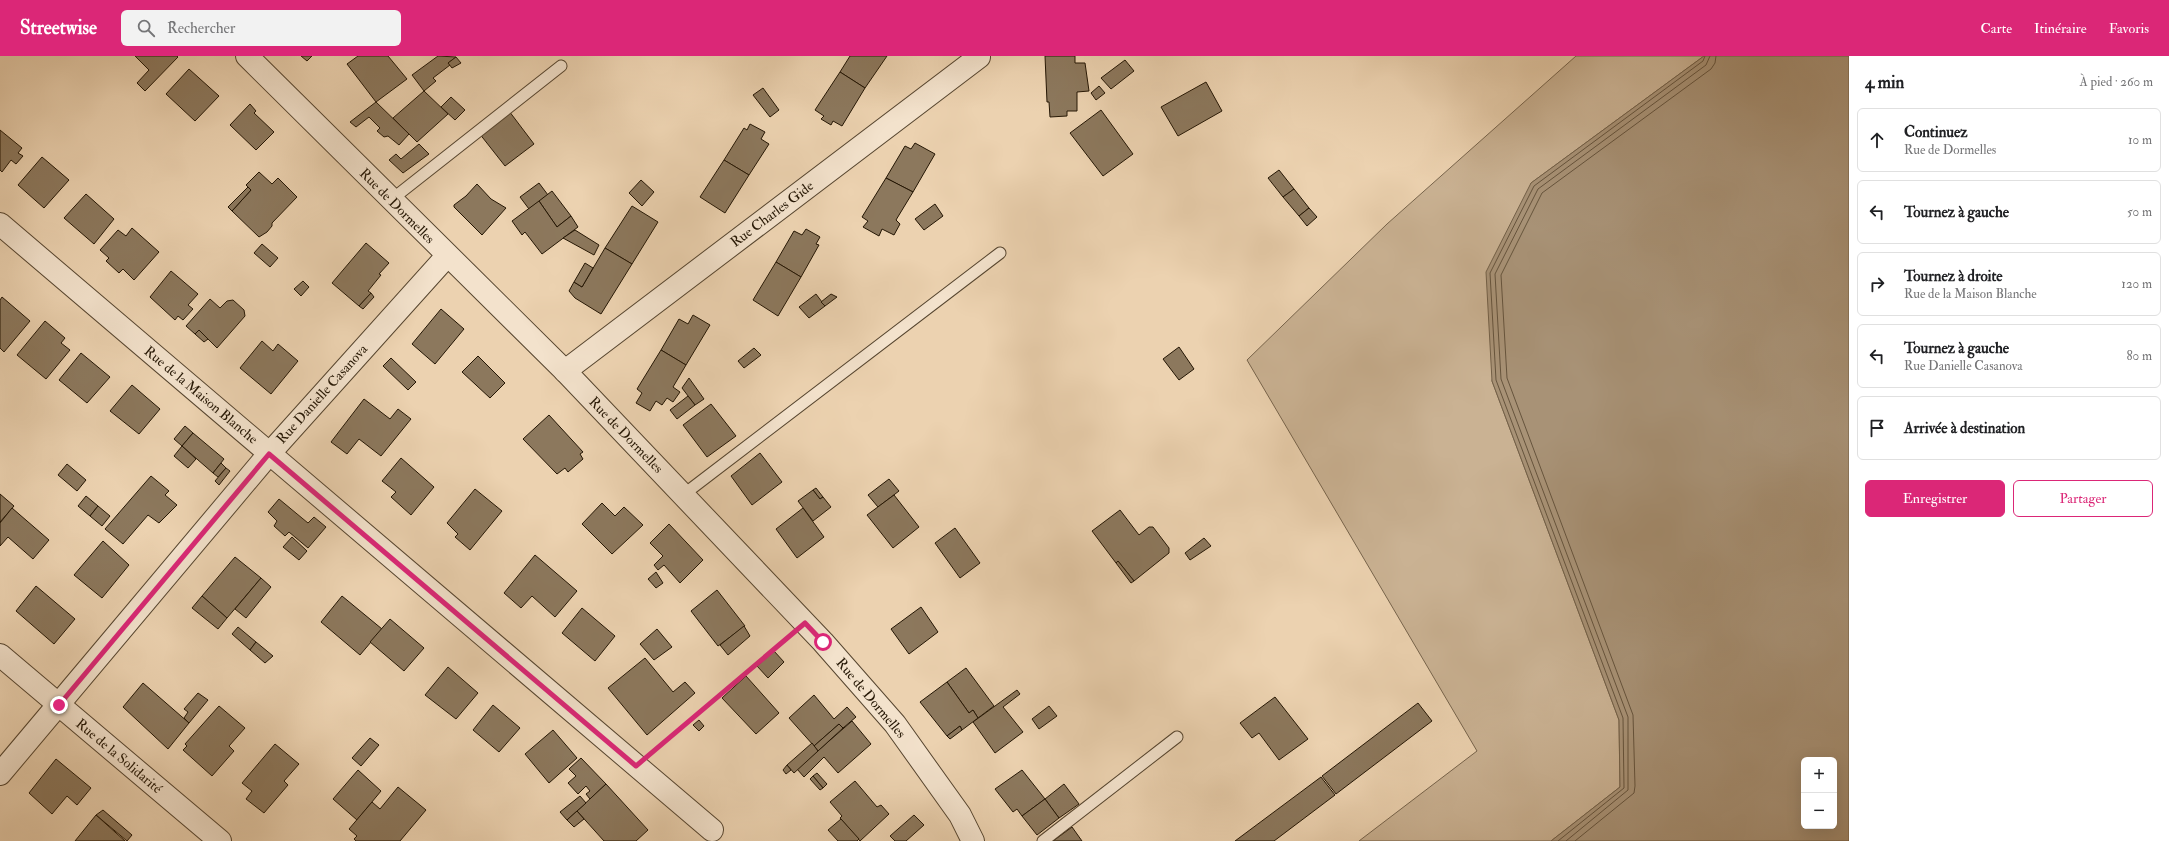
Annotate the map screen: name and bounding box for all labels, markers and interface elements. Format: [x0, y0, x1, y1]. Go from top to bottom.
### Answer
search box [121, 10, 401, 46]
text: Streetwise [20, 16, 97, 40]
icon: search [135, 17, 157, 39]
text: Rechercher [167, 19, 235, 38]
text: Carte [1981, 20, 2012, 37]
text: Itinéraire [2034, 20, 2087, 37]
text: Favoris [2109, 20, 2149, 37]
text: 4 min [1865, 72, 1904, 93]
text: À pied · 260 m [2080, 74, 2153, 90]
text: Continuez [1904, 123, 1968, 142]
icon: ahead [1866, 129, 1888, 151]
text: 10 m [2128, 132, 2152, 148]
text: Rue de Dormelles [1904, 142, 1996, 158]
street label: Rue de Dormelles [356, 165, 438, 247]
street label: Rue Charles Gide [727, 177, 817, 251]
icon: left [1866, 201, 1888, 223]
text: Tournez à gauche [1904, 203, 2009, 222]
text: 50 m [2127, 204, 2152, 220]
text: Tournez à droite [1904, 267, 2003, 286]
icon: right [1866, 273, 1888, 295]
text: 120 m [2121, 276, 2152, 292]
text: Rue de la Maison Blanche [1904, 286, 2037, 302]
text: Tournez à gauche [1904, 339, 2009, 358]
street label: Rue Danielle Casanova [273, 341, 371, 447]
street label: Rue de la Maison Blanche [141, 343, 261, 448]
icon: left [1866, 345, 1888, 367]
text: 80 m [2126, 348, 2152, 364]
text: Rue Danielle Casanova [1904, 358, 2023, 374]
street label: Rue de Dormelles [585, 393, 667, 477]
icon: arrive [1866, 417, 1888, 439]
text: Arrivée à destination [1904, 419, 2025, 438]
button: Enregistrer [1865, 480, 2005, 517]
button: Partager [2013, 480, 2153, 517]
route start [814, 633, 832, 651]
street label: Rue de Dormelles [833, 654, 910, 742]
route end [50, 696, 68, 714]
street label: Rue de la Solidarité [72, 715, 166, 797]
map controls [1801, 757, 1837, 829]
button: + [1801, 757, 1837, 793]
button: − [1801, 793, 1837, 829]

